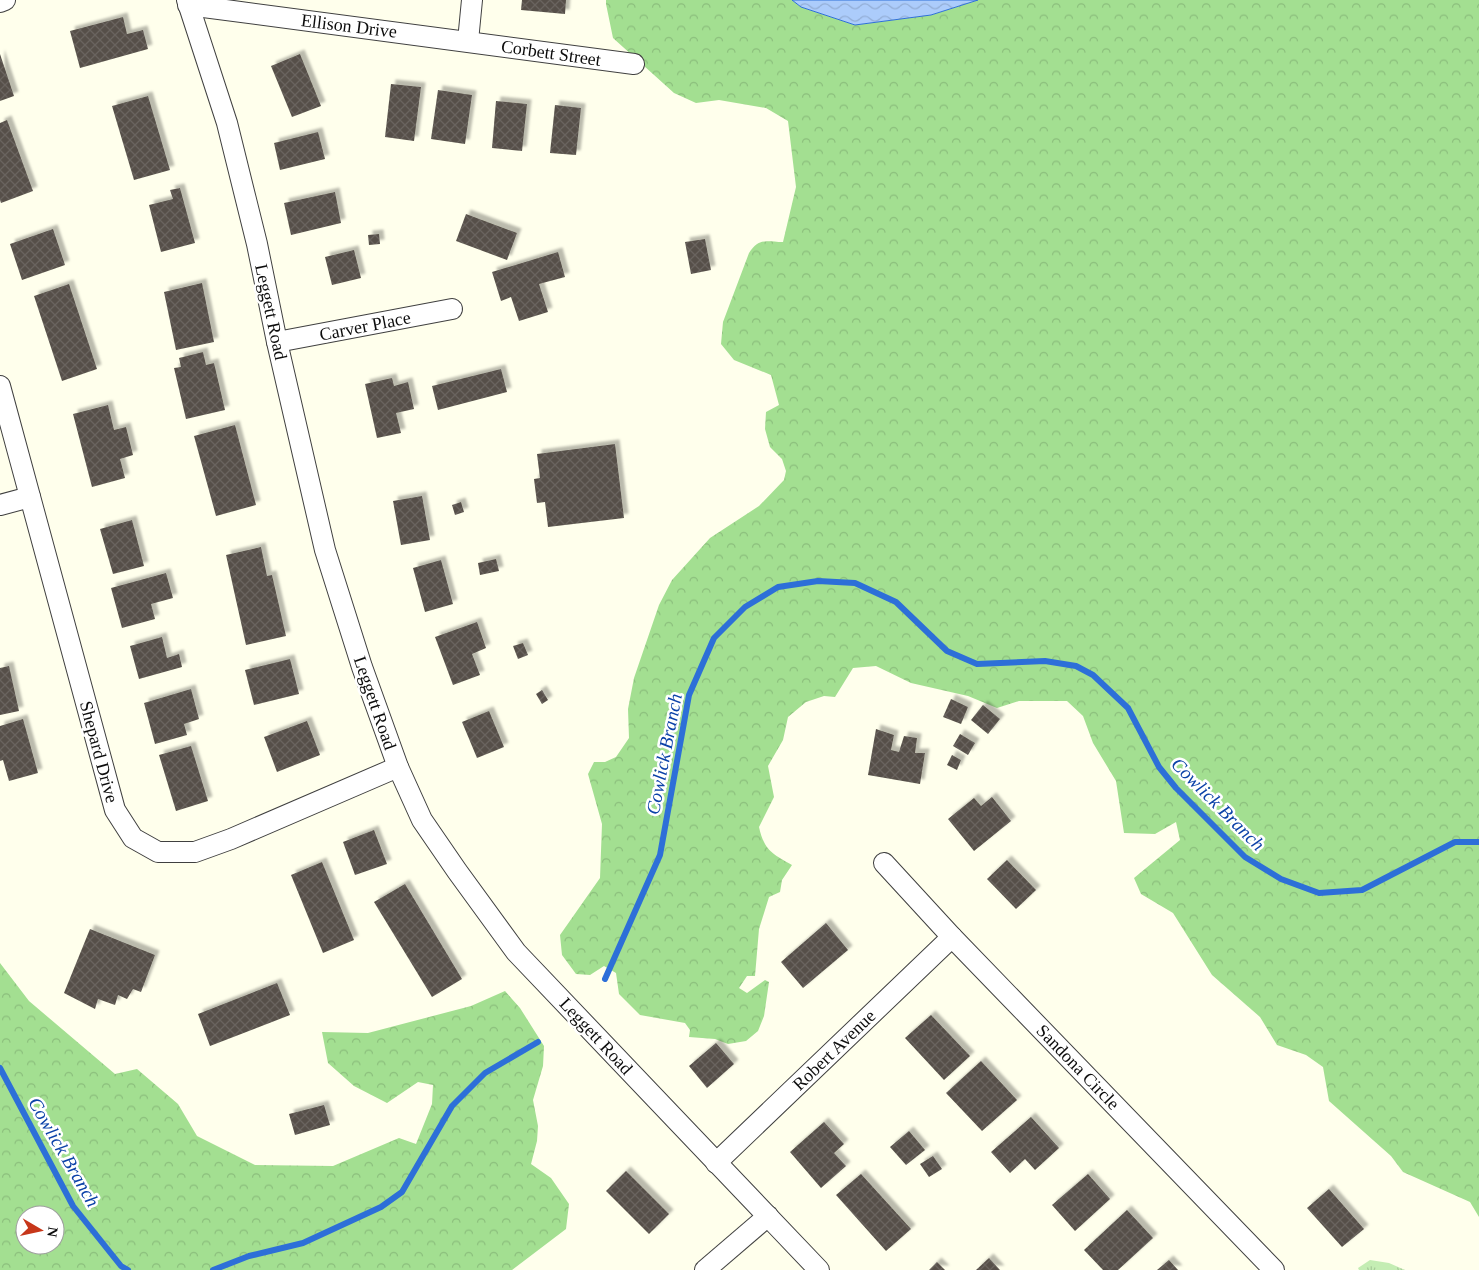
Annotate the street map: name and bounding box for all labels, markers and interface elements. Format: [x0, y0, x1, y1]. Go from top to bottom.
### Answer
street label: Ellison Drive [300, 10, 398, 42]
street label: Corbett Street [500, 36, 602, 70]
street label: Leggett Road [251, 262, 291, 362]
street label: Carver Place [318, 307, 412, 345]
street label: Leggett Road [350, 654, 400, 752]
water label: Cowlick Branch [642, 692, 686, 816]
street label: Shepard Drive [76, 699, 122, 805]
water label: Cowlick Branch [1167, 753, 1269, 855]
street label: Leggett Road [555, 994, 637, 1078]
street label: Robert Avenue [789, 1006, 879, 1094]
street label: Sandona Circle [1032, 1020, 1124, 1114]
water label: Cowlick Branch [24, 1094, 104, 1210]
north arrow [15, 1205, 65, 1255]
text: N [44, 1226, 61, 1238]

